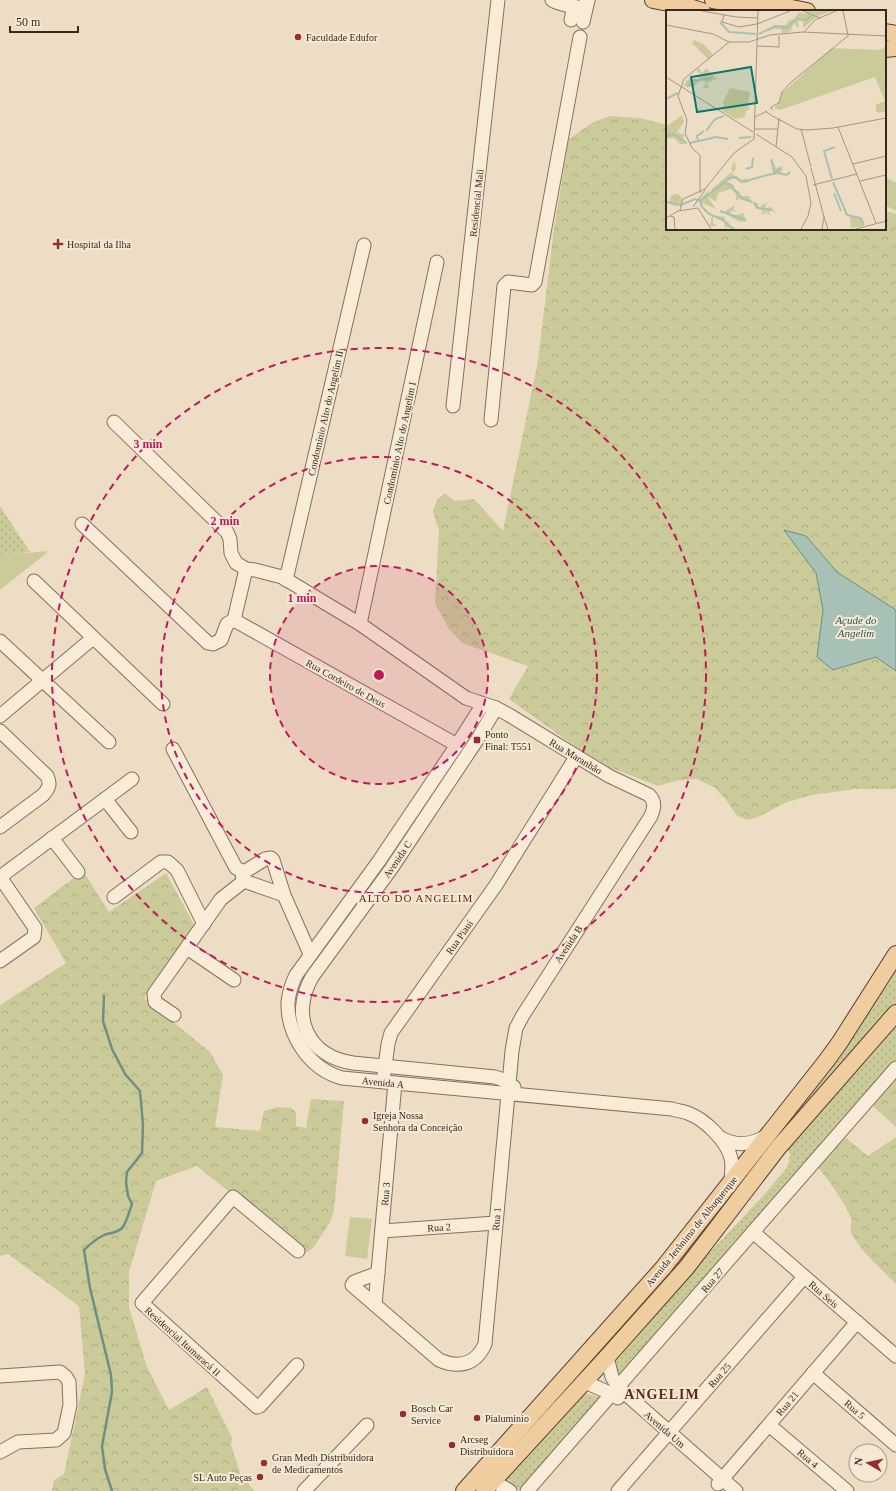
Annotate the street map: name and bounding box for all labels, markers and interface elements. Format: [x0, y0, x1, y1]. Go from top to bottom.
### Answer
scale bar [10, 8, 78, 34]
inset map [666, 10, 886, 230]
text: 50 m [16, 15, 41, 29]
marker: Faculdade Edufor [293, 32, 303, 42]
place label: Faculdade Edufor [306, 32, 378, 43]
street label: Residencial Mali [467, 168, 486, 237]
marker: Hospital da Ilha [52, 238, 64, 250]
place label: Hospital da Ilha [67, 239, 131, 250]
street label: Condomínio Alto do Angelim II [306, 349, 345, 477]
street label: Condomínio Alto do Angelim I [381, 381, 418, 505]
text: 3 min [133, 437, 163, 451]
text: 2 min [210, 514, 240, 528]
text: 1 min [287, 591, 317, 605]
water label: Açude do Angelim [834, 614, 877, 639]
street label: Rua Cordeiro de Deus [304, 657, 387, 710]
centre of rings [372, 668, 386, 682]
place label: Ponto Final: T551 [485, 729, 532, 752]
marker: Ponto Final: T551 [472, 735, 482, 745]
street label: Rua Maranhão [548, 736, 604, 776]
street label: Avenida C [381, 838, 414, 880]
district label: ALTO DO ANGELIM [359, 892, 473, 904]
street label: Rua Piauí [444, 918, 475, 956]
street label: Avenida B [552, 923, 585, 965]
street label: Avenida A [361, 1075, 405, 1090]
place label: Igreja Nossa Senhora da Conceição [373, 1110, 462, 1133]
marker: Igreja Nossa Senhora da Conceição [360, 1116, 370, 1126]
street label: Avenida Jerônimo de Albuquerque [643, 1173, 740, 1289]
street label: Rua 3 [379, 1182, 392, 1206]
street label: Rua 1 [490, 1207, 503, 1231]
street label: Rua 2 [427, 1221, 451, 1234]
street label: Rua 27 [699, 1266, 726, 1295]
street label: Rua Seis [807, 1279, 841, 1310]
street label: Residencial Itamaracá II [143, 1305, 223, 1378]
street label: Rua 25 [706, 1361, 733, 1390]
district label: ANGELIM [624, 1387, 700, 1402]
street label: Rua 21 [774, 1389, 801, 1418]
street label: Rua 5 [842, 1397, 867, 1421]
place label: Bosch Car Service [411, 1403, 454, 1426]
marker: Bosch Car Service [398, 1409, 408, 1419]
street label: Avenida Um [642, 1409, 688, 1450]
marker: Pialuminio [472, 1413, 482, 1423]
place label: Pialuminio [485, 1413, 529, 1424]
place label: Arcseg Distribuidora [460, 1434, 514, 1457]
marker: Arcseg Distribuidora [447, 1440, 457, 1450]
north arrow [848, 1443, 888, 1483]
street label: Rua 4 [795, 1447, 820, 1470]
place label: Gran Medh Distribuidora de Medicamentos [272, 1452, 374, 1475]
text: N [852, 1457, 865, 1466]
marker: Gran Medh Distribuidora de Medicamentos [259, 1458, 269, 1468]
place label: SL Auto Peças [193, 1472, 252, 1483]
marker: SL Auto Peças [255, 1472, 265, 1482]

